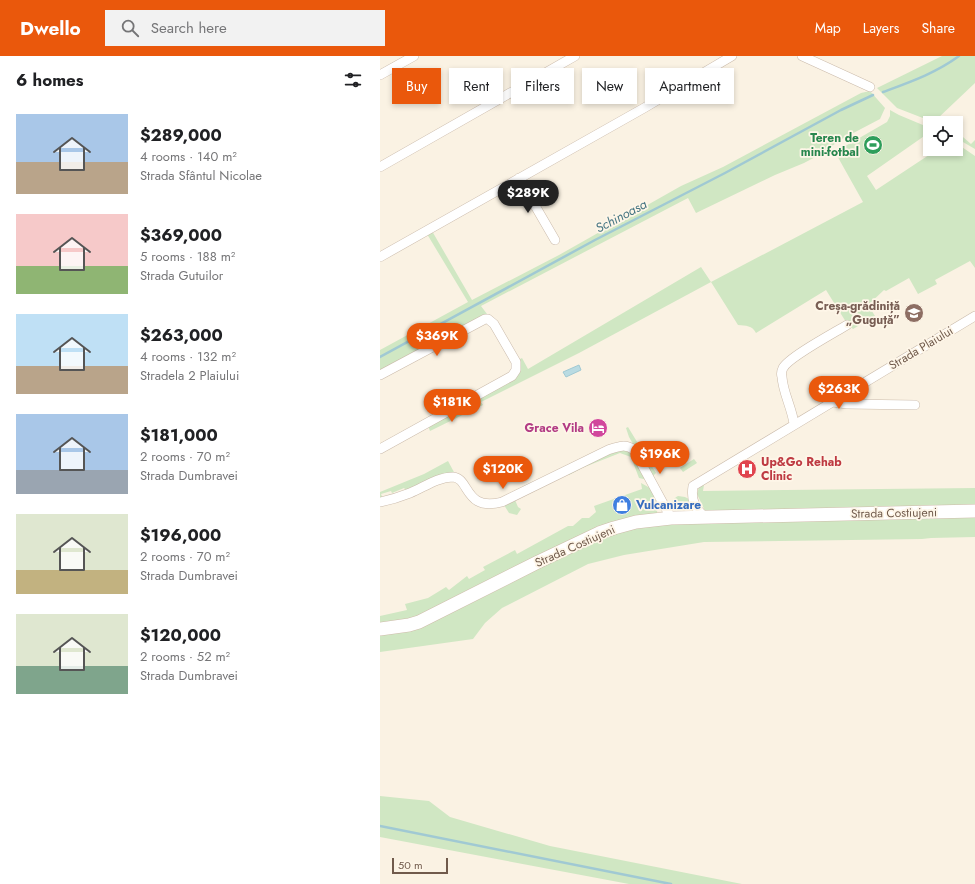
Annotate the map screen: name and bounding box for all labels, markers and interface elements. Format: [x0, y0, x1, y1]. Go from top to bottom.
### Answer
search box [105, 10, 385, 46]
text: Dwello [20, 15, 81, 42]
icon: search [119, 17, 141, 39]
text: Search here [151, 17, 227, 39]
text: Map [815, 18, 841, 38]
text: Layers [863, 18, 899, 38]
text: Share [921, 18, 955, 38]
text: 6 homes [16, 68, 84, 92]
chip: Buy [392, 68, 441, 104]
chip: Rent [449, 68, 503, 104]
chip: Filters [511, 68, 574, 104]
chip: New [582, 68, 637, 104]
chip: Apartment [645, 68, 734, 104]
icon: filters [342, 69, 364, 91]
map controls [923, 116, 963, 156]
button: locate [923, 116, 963, 156]
text: $289,000 [140, 123, 222, 147]
place label: Teren de mini-fotbal [801, 129, 859, 161]
icon: home [48, 130, 96, 178]
sports icon: Teren de mini-fotbal [862, 134, 884, 156]
text: 4 rooms · 140 m² [140, 147, 237, 166]
text: Strada Sfântul Nicolae [140, 166, 262, 185]
pin: $289K [500, 180, 556, 214]
text: $289K [507, 183, 549, 202]
water label: Schinoasa [592, 195, 650, 237]
text: $369,000 [140, 223, 222, 247]
icon: home [48, 230, 96, 278]
text: 5 rooms · 188 m² [140, 247, 235, 266]
text: Strada Gutuilor [140, 266, 223, 285]
place label: Creșa-grădiniță „Guguță” [815, 297, 900, 329]
school or university icon: Creșa-grădiniță „Guguță” [903, 302, 925, 324]
street label: Strada Plaiului [885, 322, 957, 374]
text: $263,000 [140, 323, 223, 347]
pin: $369K [409, 323, 465, 357]
text: $369K [416, 326, 458, 345]
icon: home [48, 330, 96, 378]
text: 4 rooms · 132 m² [140, 347, 236, 366]
text: Stradela 2 Plaiului [140, 366, 239, 385]
pin: $263K [811, 376, 867, 410]
text: $263K [818, 379, 860, 398]
pin: $181K [424, 389, 480, 423]
text: $181K [433, 392, 471, 411]
hotel icon: Grace Vila [587, 417, 609, 439]
place label: Grace Vila [525, 419, 584, 437]
text: $181,000 [140, 423, 218, 447]
icon: home [48, 430, 96, 478]
pin: $196K [632, 441, 688, 475]
text: $196K [639, 444, 681, 463]
text: 2 rooms · 70 m² [140, 447, 230, 466]
place label: Up&Go Rehab Clinic [761, 453, 842, 485]
pin: $120K [475, 456, 531, 490]
hospital icon: Up&Go Rehab Clinic [736, 458, 758, 480]
text: $120K [483, 459, 523, 478]
text: Strada Dumbravei [140, 466, 238, 485]
shop icon: Vulcanizare [611, 494, 633, 516]
place label: Vulcanizare [635, 496, 701, 514]
street label: Strada Costiujeni [851, 503, 937, 523]
street label: Strada Costiujeni [532, 520, 618, 572]
text: $196,000 [140, 523, 221, 547]
icon: home [48, 530, 96, 578]
text: 2 rooms · 70 m² [140, 547, 230, 566]
text: Strada Dumbravei [140, 566, 238, 585]
text: $120,000 [140, 623, 221, 647]
icon: home [48, 630, 96, 678]
text: 2 rooms · 52 m² [140, 647, 230, 666]
text: Strada Dumbravei [140, 666, 238, 685]
scale bar [392, 856, 448, 875]
text: 50 m [398, 857, 423, 873]

